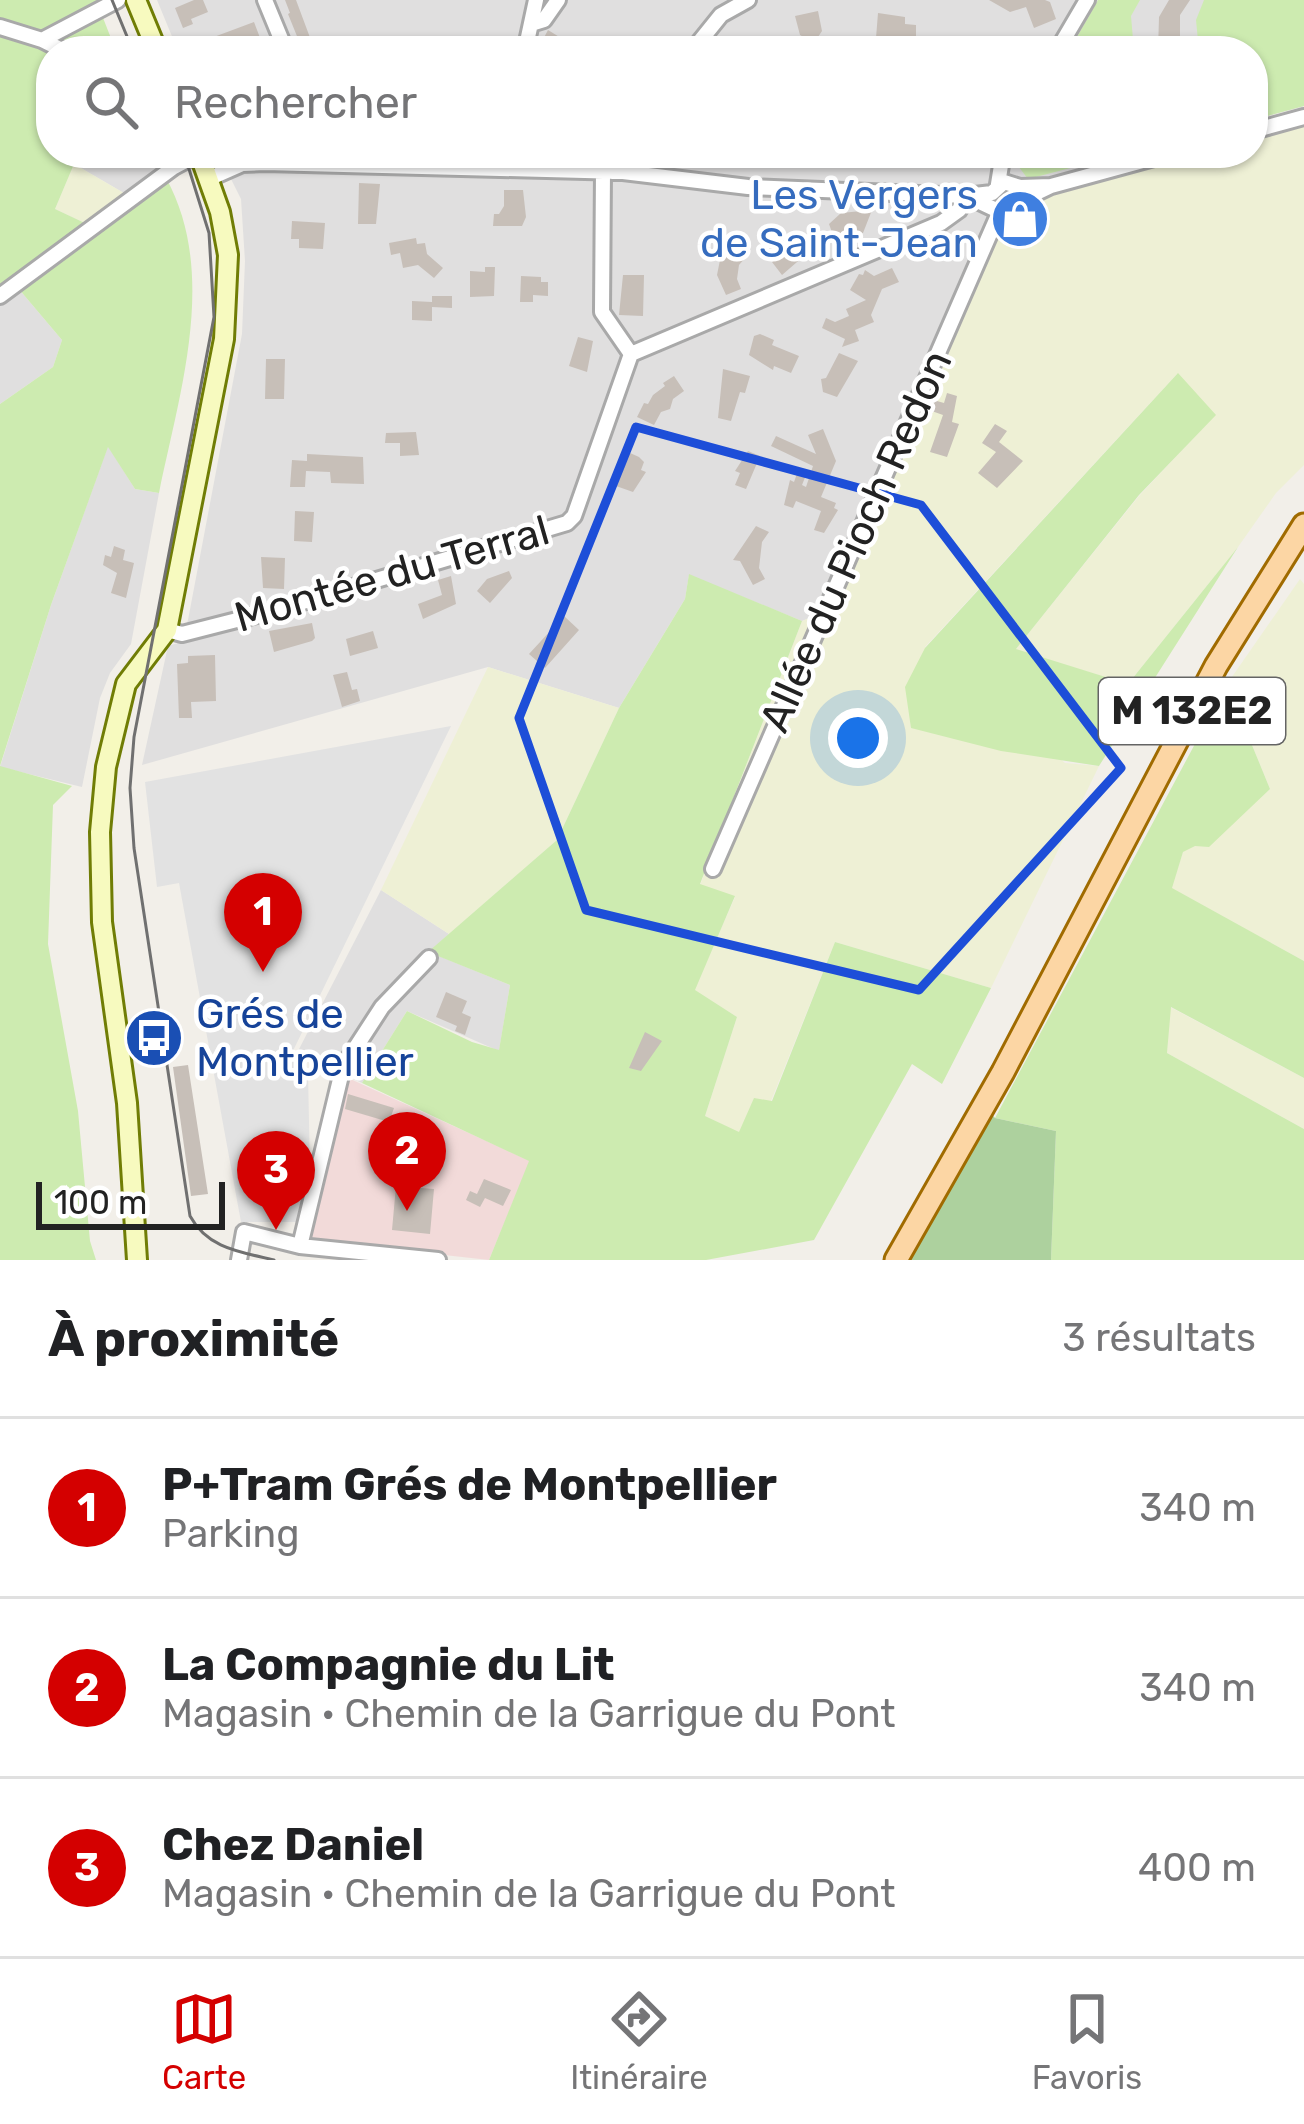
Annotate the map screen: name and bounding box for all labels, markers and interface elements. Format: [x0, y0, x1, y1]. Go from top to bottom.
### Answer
search box [36, 36, 1268, 168]
icon: search [78, 69, 144, 135]
text: Rechercher [174, 76, 417, 129]
place label: Les Vergers de Saint-Jean [700, 170, 978, 268]
shop icon: Les Vergers de Saint-Jean [989, 188, 1051, 250]
street label: Allée du Pioch Redon [749, 343, 963, 739]
street label: Montée du Terral [229, 505, 555, 643]
road number: M 132E2 [1099, 678, 1285, 744]
your location [828, 708, 888, 768]
pin: 1 [224, 873, 302, 972]
place label: Grés de Montpellier [196, 989, 414, 1087]
bus stop icon: Grés de Montpellier [123, 1007, 185, 1069]
pin: 2 [368, 1112, 446, 1211]
pin: 3 [237, 1131, 315, 1230]
scale bar [36, 1176, 225, 1229]
text: 100 m [54, 1183, 147, 1222]
text: À proximité [48, 1308, 339, 1369]
text: 3 résultats [1062, 1315, 1256, 1361]
text: P+Tram Grés de Montpellier [162, 1458, 777, 1511]
text: 1 [77, 1485, 97, 1531]
text: 340 m [1139, 1485, 1256, 1531]
text: Parking [162, 1511, 300, 1557]
text: La Compagnie du Lit [162, 1638, 614, 1691]
text: 2 [74, 1665, 100, 1711]
text: 340 m [1139, 1665, 1256, 1711]
text: Magasin · Chemin de la Garrigue du Pont [162, 1691, 896, 1737]
text: Chez Daniel [162, 1818, 424, 1871]
text: 3 [74, 1845, 100, 1891]
text: 400 m [1138, 1845, 1256, 1891]
text: Magasin · Chemin de la Garrigue du Pont [162, 1871, 896, 1917]
tab: Carte [162, 1986, 246, 2097]
tab: Itinéraire [570, 1986, 708, 2097]
tab: Favoris [1032, 1986, 1142, 2097]

